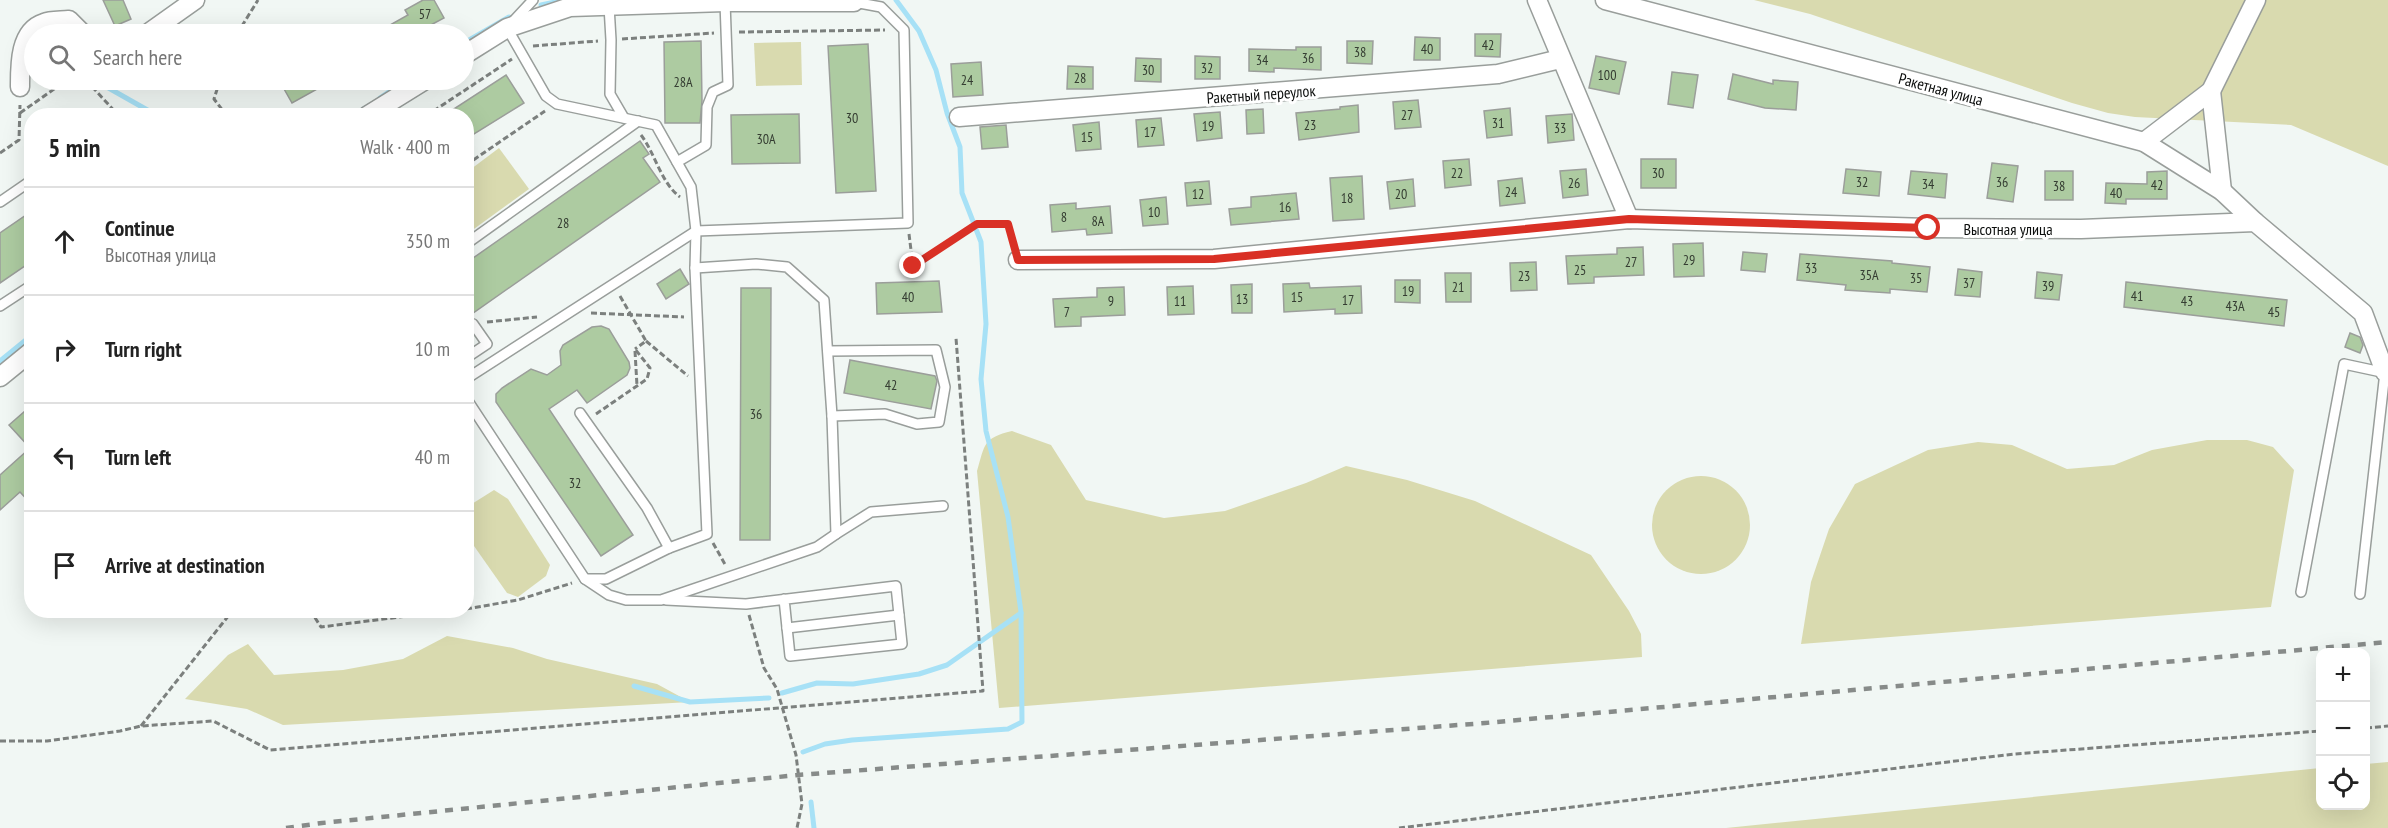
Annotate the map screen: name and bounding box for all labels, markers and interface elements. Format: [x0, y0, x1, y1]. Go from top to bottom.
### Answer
house number: 57 [419, 5, 431, 23]
search box [24, 24, 474, 90]
house number: 42 [1482, 36, 1494, 54]
house number: 40 [1421, 40, 1433, 58]
icon: search [45, 41, 78, 74]
text: Search here [93, 43, 182, 71]
house number: 38 [1354, 43, 1366, 61]
house number: 36 [1302, 49, 1314, 67]
house number: 34 [1256, 51, 1269, 69]
house number: 32 [1201, 59, 1213, 77]
house number: 30 [1142, 61, 1154, 79]
house number: 100 [1598, 66, 1616, 84]
street label: Ракетная улица [1897, 68, 1985, 110]
house number: 28 [1074, 69, 1086, 87]
house number: 24 [961, 71, 974, 89]
house number: 28А [673, 73, 693, 91]
street label: Ракетный переулок [1206, 80, 1317, 108]
house number: 27 [1401, 106, 1413, 124]
house number: 30 [846, 109, 858, 127]
house number: 31 [1492, 114, 1504, 132]
house number: 23 [1304, 116, 1316, 134]
house number: 19 [1202, 117, 1214, 135]
house number: 33 [1554, 119, 1566, 137]
house number: 17 [1144, 123, 1156, 141]
house number: 15 [1081, 128, 1093, 146]
house number: 30А [756, 130, 776, 148]
text: 5 min [48, 131, 101, 164]
text: Walk · 400 m [360, 134, 450, 160]
house number: 22 [1451, 164, 1463, 182]
house number: 30 [1652, 164, 1664, 182]
house number: 32 [1856, 173, 1868, 191]
house number: 36 [1996, 173, 2008, 191]
house number: 26 [1568, 174, 1580, 192]
house number: 34 [1922, 175, 1935, 193]
house number: 42 [2151, 176, 2163, 194]
house number: 38 [2053, 177, 2065, 195]
house number: 24 [1505, 183, 1518, 201]
house number: 40 [2110, 184, 2122, 202]
house number: 12 [1192, 185, 1204, 203]
house number: 20 [1395, 185, 1407, 203]
house number: 18 [1341, 189, 1353, 207]
house number: 16 [1279, 198, 1291, 216]
house number: 10 [1148, 203, 1160, 221]
house number: 8 [1061, 208, 1067, 226]
house number: 8А [1092, 212, 1105, 230]
text: Continue [105, 214, 175, 242]
house number: 28 [557, 214, 569, 232]
route start [1914, 214, 1940, 240]
street label: Высотная улица [1963, 219, 2053, 239]
icon: ahead [48, 225, 81, 258]
text: 350 m [406, 228, 450, 254]
text: Высотная улица [105, 242, 216, 268]
house number: 29 [1683, 251, 1695, 269]
route end [899, 252, 925, 278]
house number: 27 [1625, 253, 1637, 271]
house number: 33 [1805, 259, 1817, 277]
house number: 25 [1574, 261, 1586, 279]
house number: 35А [1859, 266, 1879, 284]
house number: 23 [1518, 267, 1530, 285]
house number: 35 [1910, 269, 1922, 287]
house number: 37 [1963, 274, 1975, 292]
house number: 39 [2042, 277, 2054, 295]
house number: 21 [1452, 278, 1464, 296]
house number: 19 [1402, 282, 1414, 300]
house number: 41 [2131, 287, 2143, 305]
house number: 40 [902, 288, 914, 306]
house number: 15 [1291, 288, 1303, 306]
house number: 13 [1236, 290, 1248, 308]
house number: 17 [1342, 291, 1354, 309]
house number: 9 [1108, 292, 1114, 310]
house number: 11 [1174, 292, 1186, 310]
house number: 43 [2181, 292, 2193, 310]
house number: 43А [2225, 297, 2245, 315]
house number: 7 [1064, 303, 1070, 321]
house number: 45 [2268, 303, 2280, 321]
icon: right [48, 333, 81, 366]
text: Turn right [105, 335, 182, 363]
text: 10 m [415, 336, 450, 362]
house number: 42 [885, 376, 897, 394]
house number: 36 [750, 405, 762, 423]
icon: left [48, 441, 81, 474]
text: Turn left [105, 443, 171, 471]
text: 40 m [415, 444, 450, 470]
house number: 32 [569, 474, 581, 492]
icon: arrive [48, 549, 81, 582]
text: Arrive at destination [105, 551, 265, 579]
map controls [2316, 648, 2370, 810]
button: + [2316, 648, 2370, 702]
button: − [2316, 702, 2370, 756]
button: locate [2316, 756, 2370, 810]

